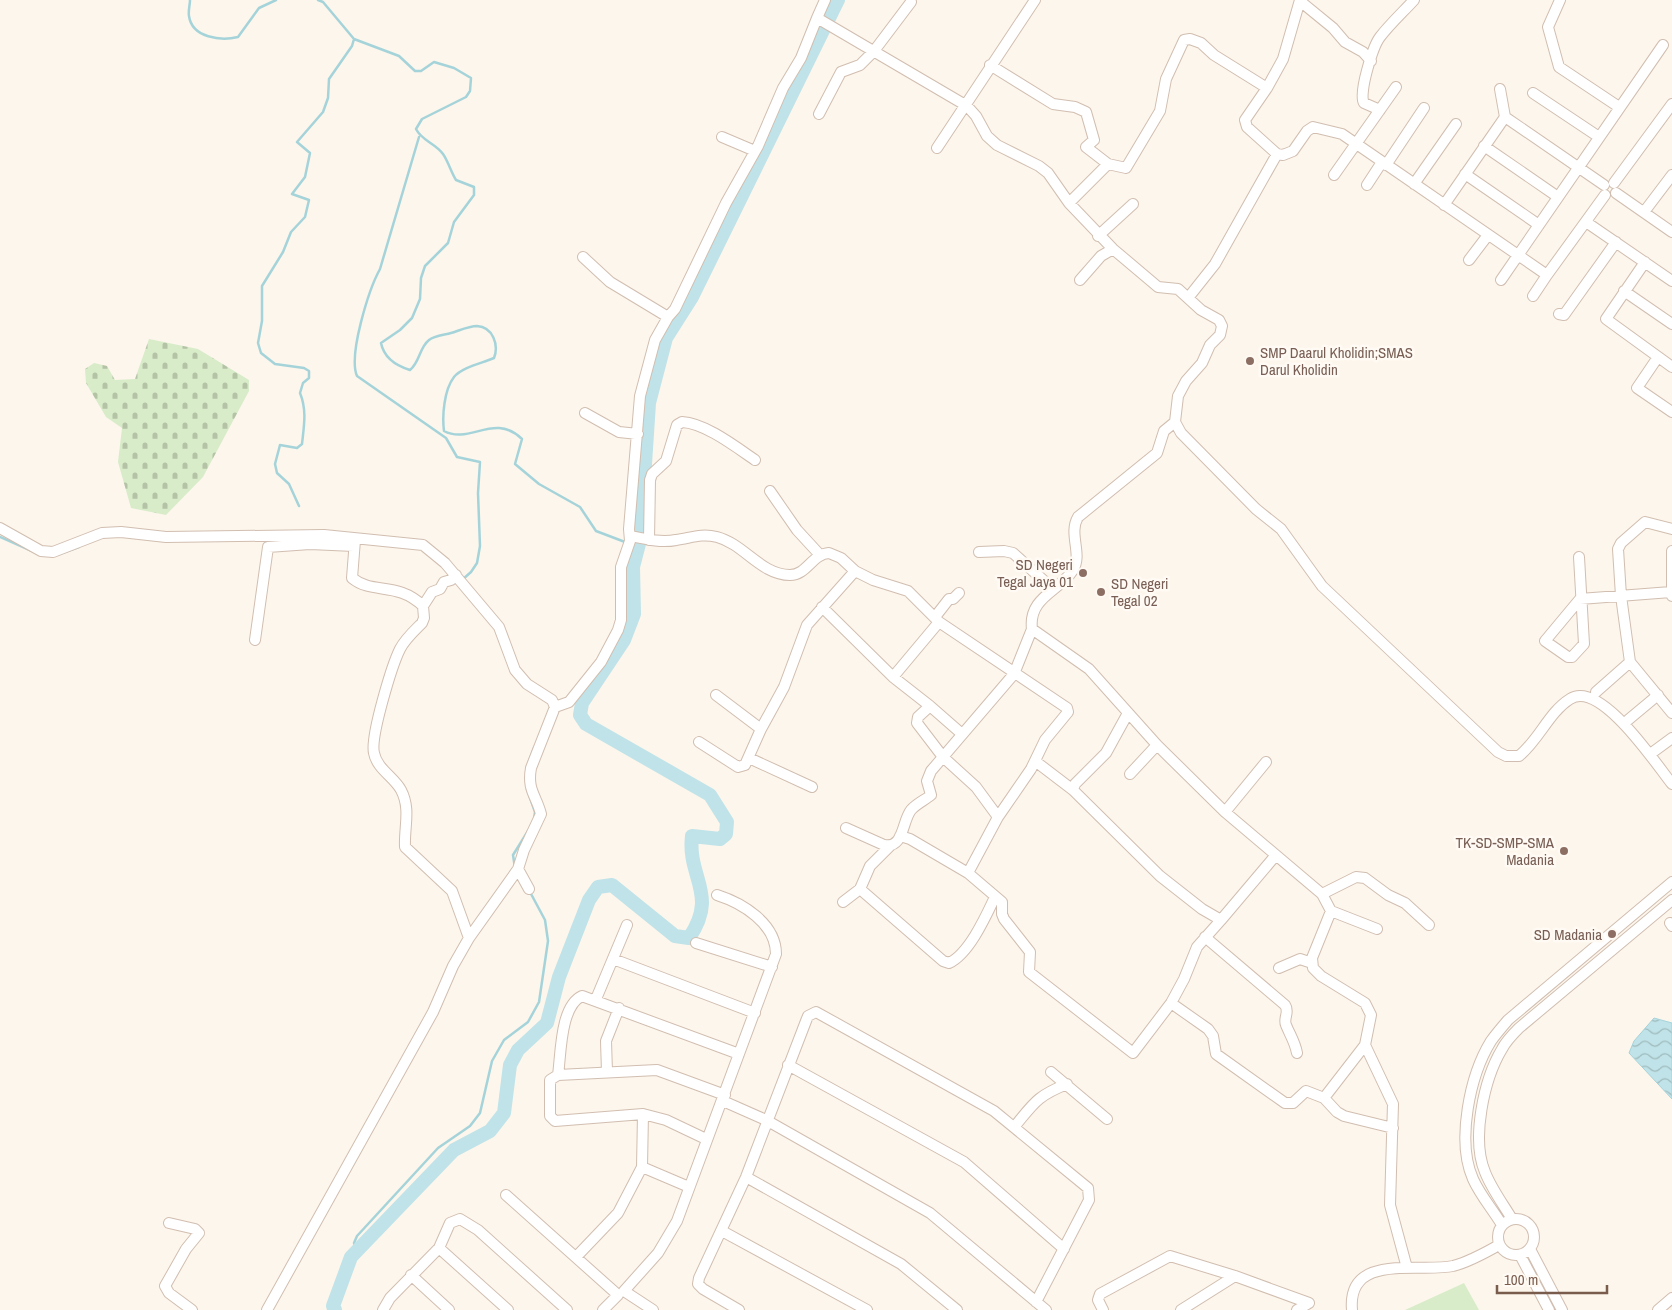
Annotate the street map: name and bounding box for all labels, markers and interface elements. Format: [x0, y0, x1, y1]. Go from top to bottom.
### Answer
place label: SMP Daarul Kholidin;SMAS Darul Kholidin [1260, 342, 1413, 380]
marker: SMP Daarul Kholidin;SMAS Darul Kholidin [1244, 355, 1256, 367]
place label: SD Negeri Tegal Jaya 01 [997, 554, 1073, 592]
marker: SD Negeri Tegal Jaya 01 [1077, 567, 1089, 579]
place label: SD Negeri Tegal 02 [1111, 573, 1168, 611]
marker: SD Negeri Tegal 02 [1095, 586, 1107, 598]
place label: TK-SD-SMP-SMA Madania [1456, 832, 1555, 870]
marker: TK-SD-SMP-SMA Madania [1558, 845, 1570, 857]
place label: SD Madania [1534, 924, 1602, 945]
marker: SD Madania [1606, 928, 1618, 940]
scale bar [1497, 1262, 1607, 1294]
text: 100 m [1504, 1269, 1538, 1290]

